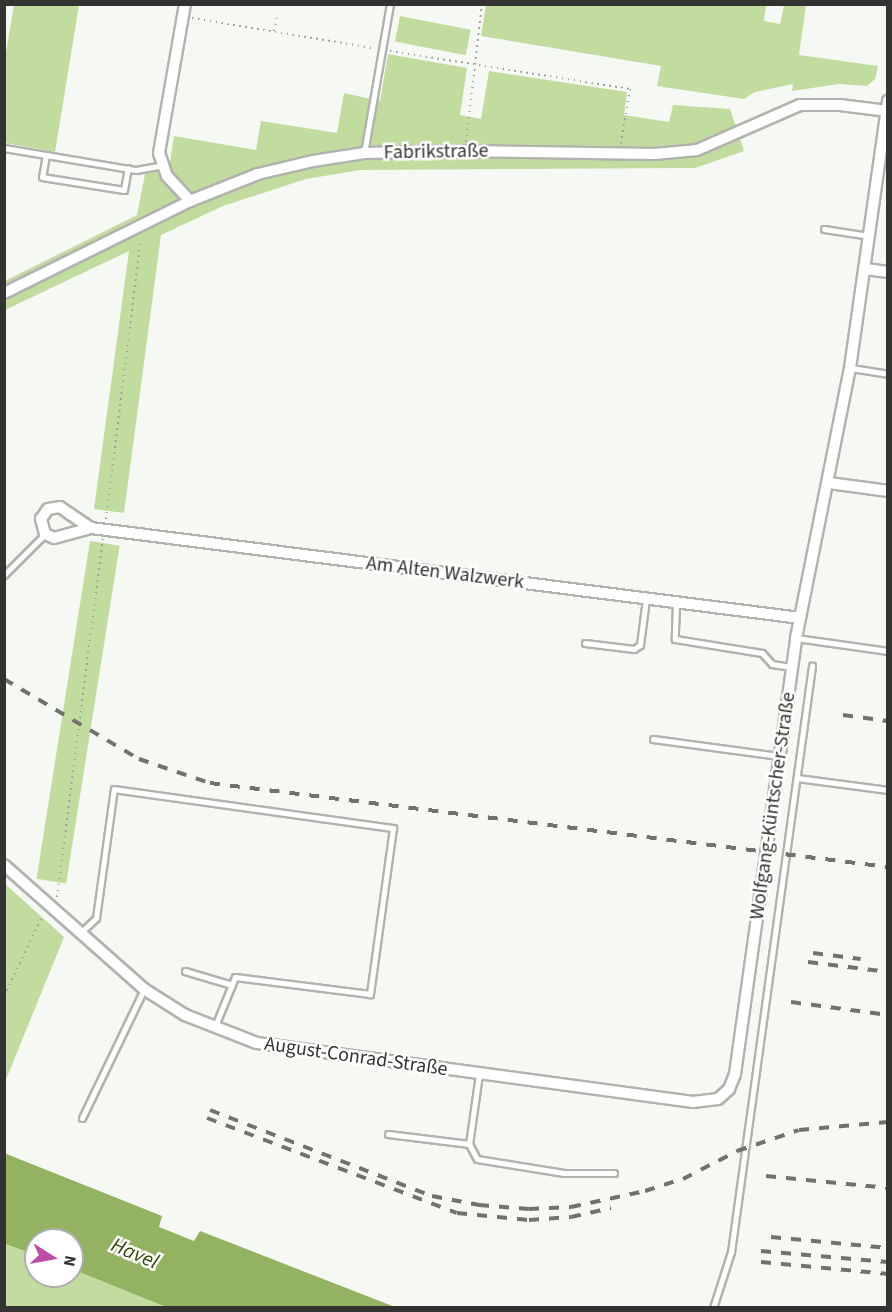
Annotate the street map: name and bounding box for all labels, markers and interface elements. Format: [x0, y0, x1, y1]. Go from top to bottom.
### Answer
street label: Fabrikstraße [383, 139, 489, 165]
street label: Am Alten Walzwerk [365, 551, 525, 595]
street label: Wolfgang-Küntscher-Straße [745, 691, 801, 921]
street label: August-Conrad-Straße [263, 1032, 449, 1082]
north arrow [24, 1228, 84, 1288]
water label: Havel [108, 1232, 162, 1274]
text: N [58, 1254, 82, 1268]

